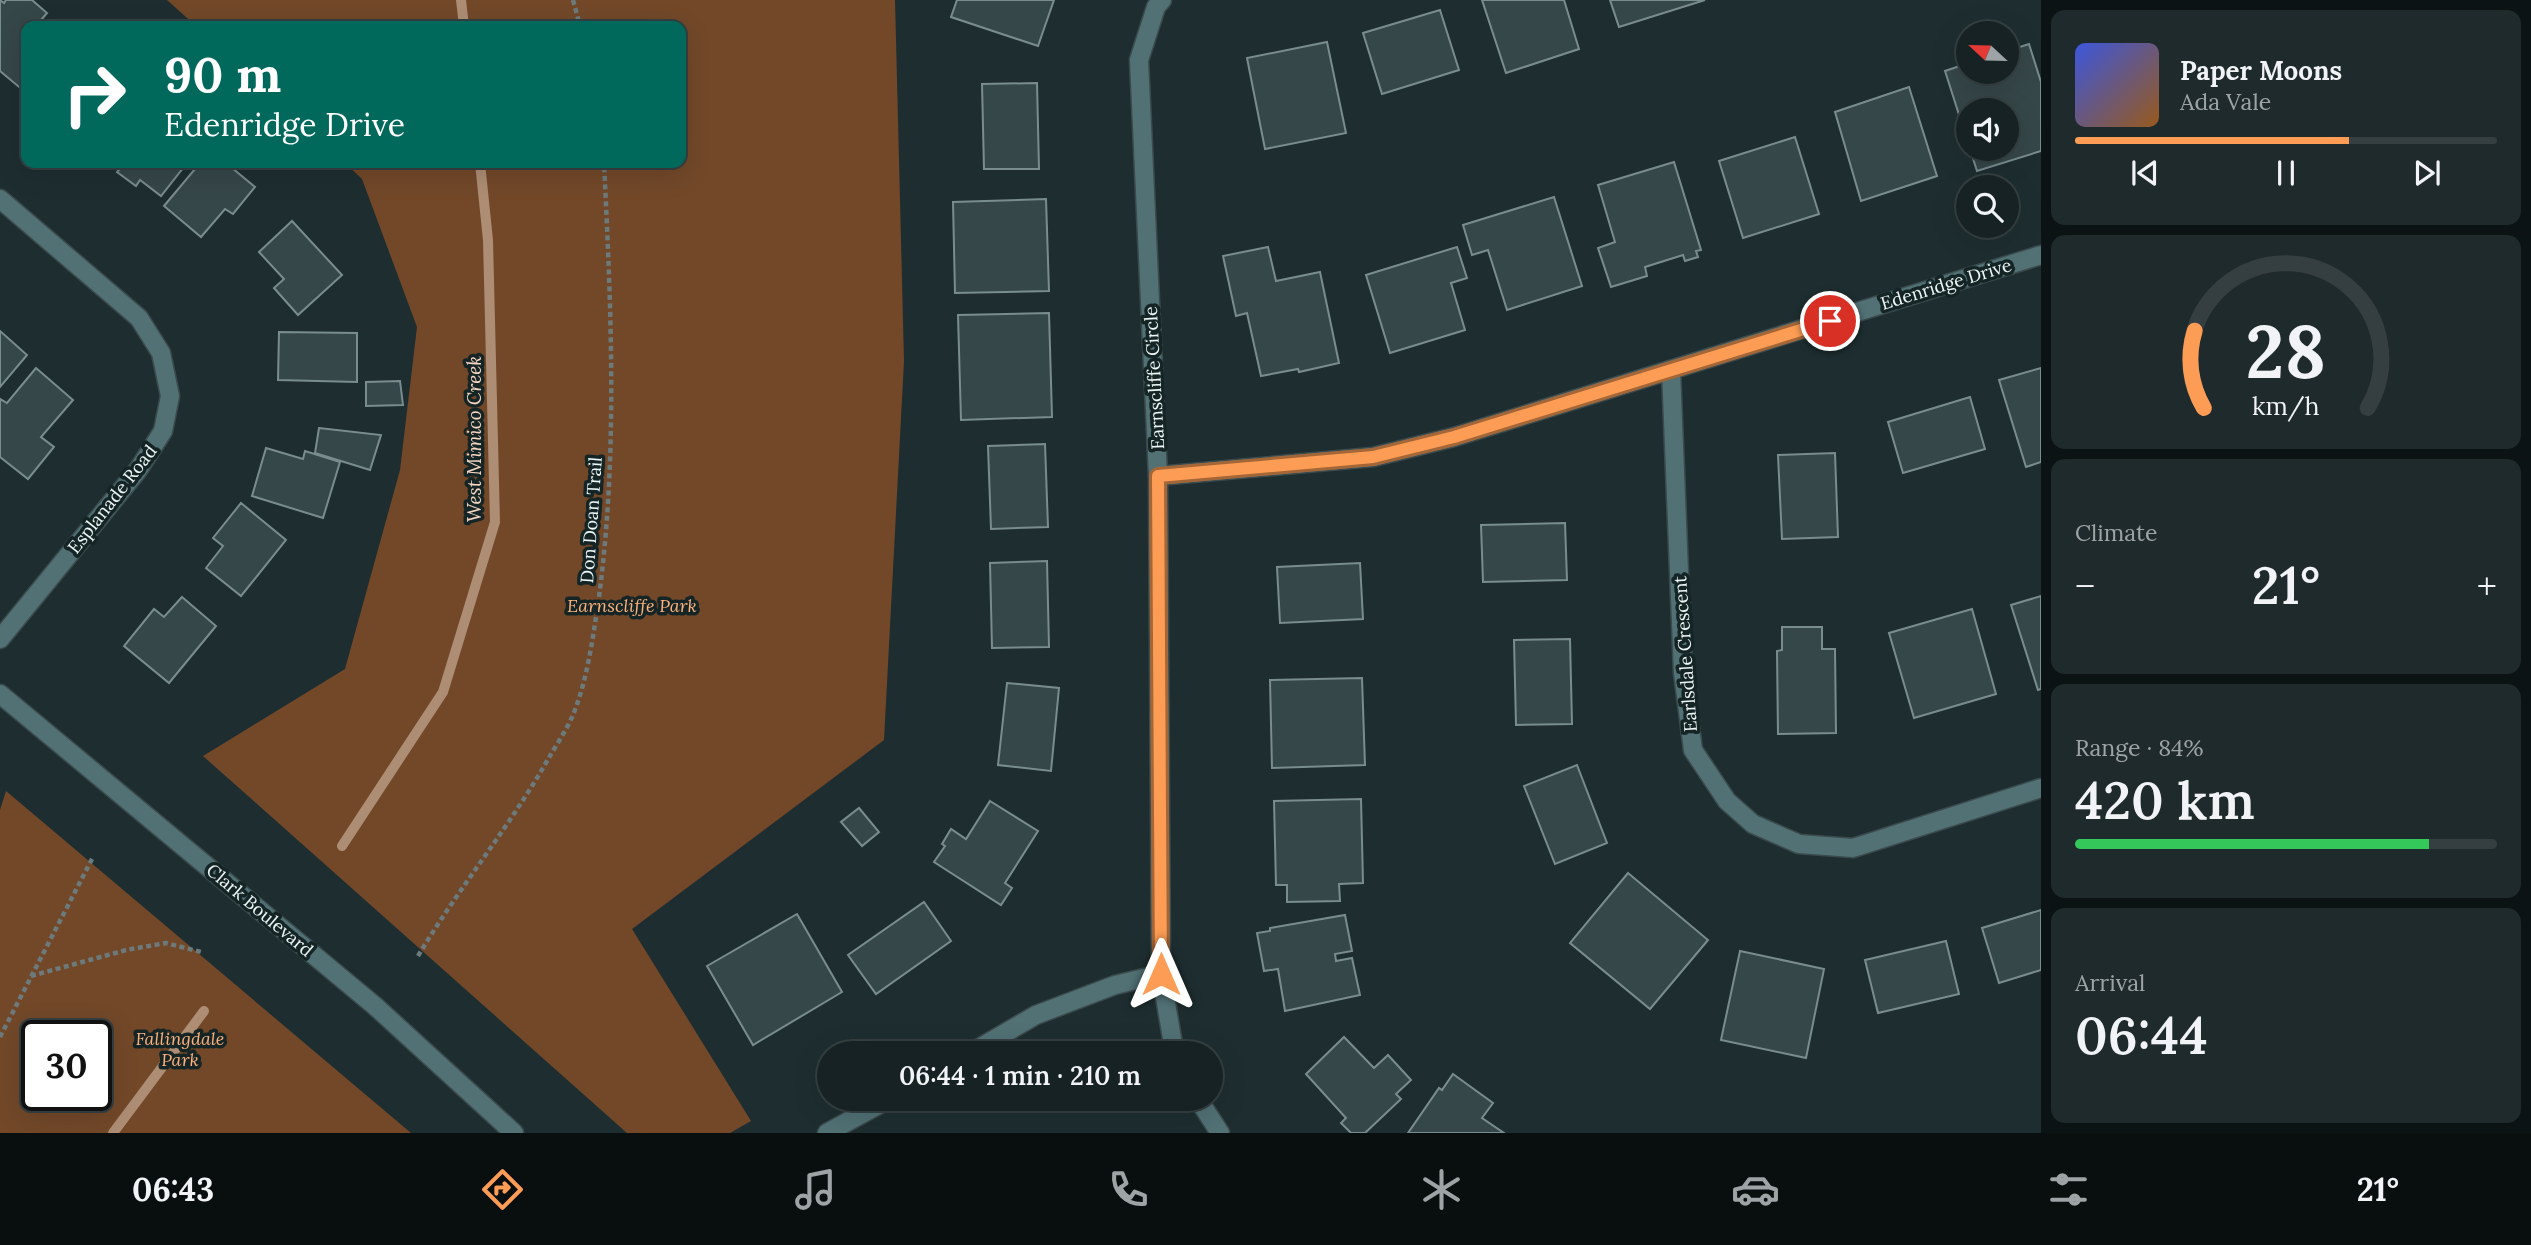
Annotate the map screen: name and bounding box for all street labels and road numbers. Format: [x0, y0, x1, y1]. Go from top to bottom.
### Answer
street label: Edenridge Drive [1878, 253, 2014, 315]
street label: Earnscliffe Circle [1139, 306, 1169, 450]
street label: Esplanade Road [62, 440, 162, 558]
street label: Don Doan Trail [575, 456, 607, 584]
street label: Earlsdale Crescent [1668, 575, 1702, 733]
street label: Clark Boulevard [202, 859, 318, 962]

